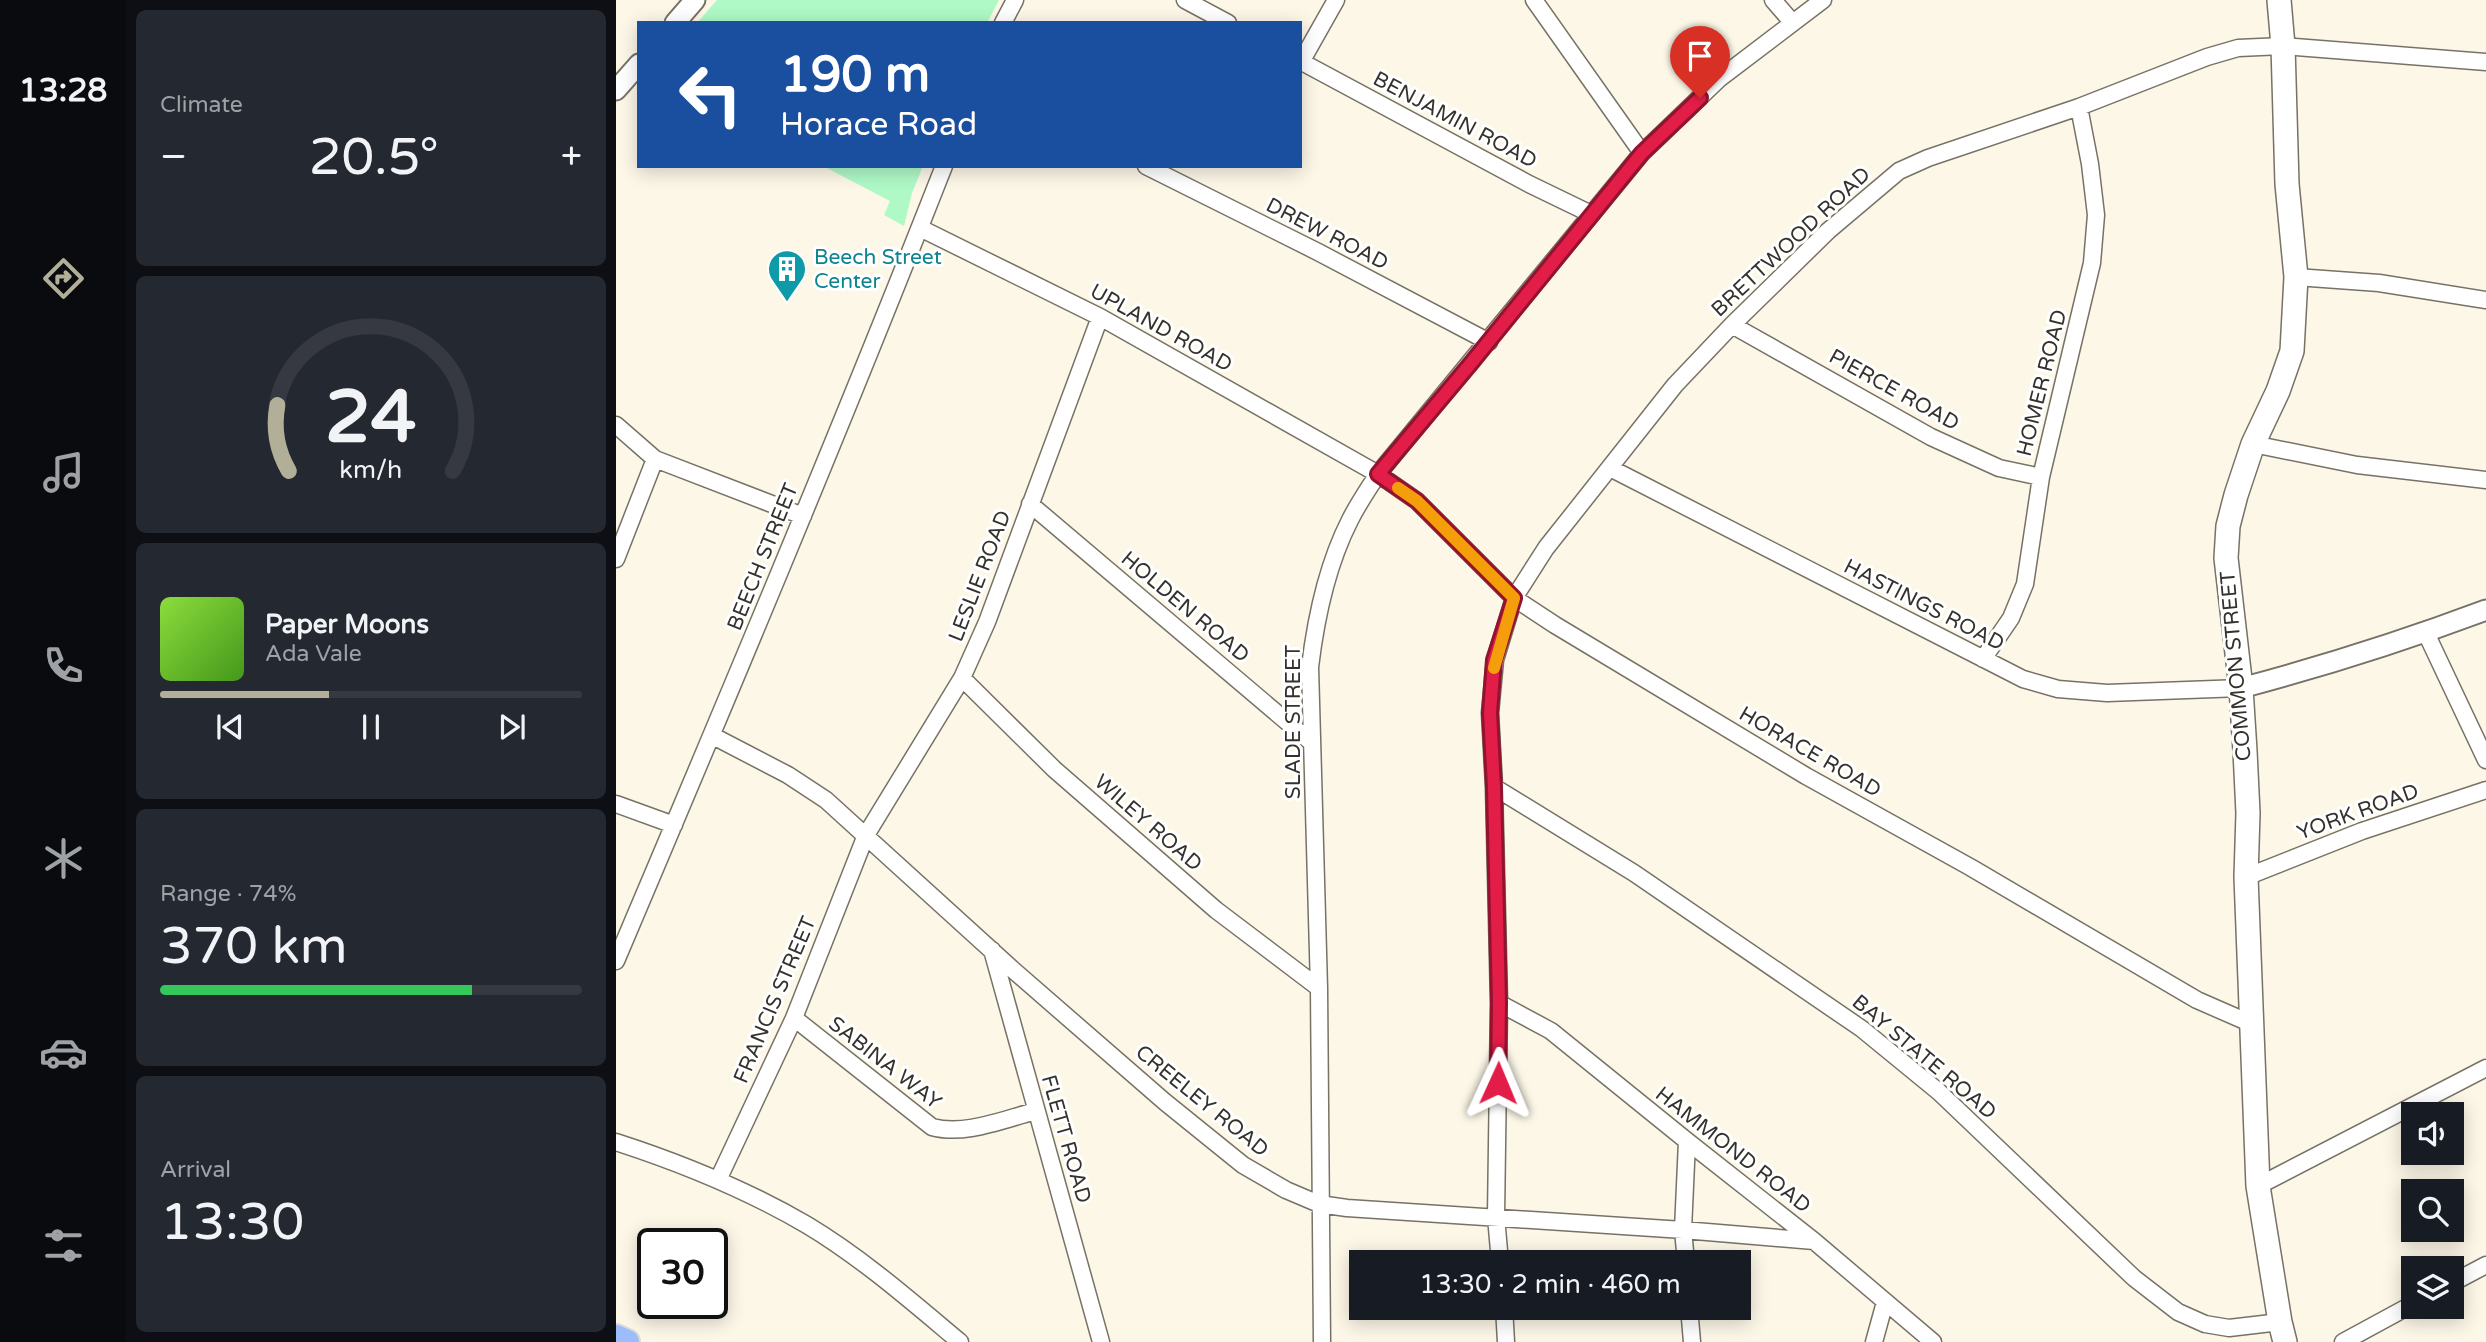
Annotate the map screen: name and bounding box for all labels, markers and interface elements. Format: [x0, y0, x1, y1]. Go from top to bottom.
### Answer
pin [1670, 26, 1730, 98]
icon: arrive [1681, 37, 1719, 75]
text: 190 m [780, 46, 930, 105]
icon: left [665, 49, 756, 140]
street label: BENJAMIN ROAD [1369, 66, 1541, 174]
text: 13:28 [19, 72, 107, 110]
text: Climate [160, 91, 243, 119]
text: Horace Road [780, 106, 977, 144]
text: 20.5° [309, 126, 439, 189]
text: − [160, 134, 187, 180]
text: + [561, 134, 582, 180]
street label: BRETTWOOD ROAD [1706, 162, 1876, 322]
street label: DREW ROAD [1262, 192, 1392, 276]
place label: Beech Street Center [814, 245, 942, 294]
building icon: Beech Street Center [766, 248, 808, 303]
icon: directions [39, 254, 88, 303]
street label: UPLAND ROAD [1086, 279, 1236, 377]
street label: HOMER ROAD [2012, 307, 2072, 459]
street label: PIERCE ROAD [1825, 344, 1963, 436]
text: 24 [325, 374, 417, 462]
icon: music [39, 448, 88, 497]
text: km/h [340, 454, 402, 484]
street label: BEECH STREET [722, 480, 804, 634]
street label: LESLIE ROAD [944, 507, 1016, 645]
street label: HOLDEN ROAD [1116, 546, 1254, 668]
street label: HASTINGS ROAD [1840, 554, 2008, 656]
street label: COMMON STREET [2215, 570, 2257, 762]
text: Paper Moons [265, 609, 429, 640]
text: Ada Vale [265, 640, 362, 668]
icon: phone [39, 641, 88, 690]
street label: SLADE STREET [1281, 645, 1306, 799]
street label: HORACE ROAD [1735, 701, 1885, 803]
icon: previous [211, 708, 249, 746]
icon: pause [352, 708, 390, 746]
icon: next [493, 708, 531, 746]
street label: WILEY ROAD [1089, 769, 1207, 877]
street label: YORK ROAD [2294, 778, 2422, 846]
icon: climate [39, 834, 88, 883]
text: Range · 74% [160, 880, 296, 908]
street label: FRANCIS STREET [729, 913, 822, 1087]
text: 370 km [160, 915, 348, 978]
street label: BAY STATE ROAD [1847, 989, 2001, 1125]
street label: SABINA WAY [824, 1011, 946, 1115]
icon: car [39, 1028, 88, 1077]
street label: CREELEY ROAD [1130, 1040, 1274, 1162]
position arrow [1461, 1046, 1535, 1120]
street label: FLETT ROAD [1036, 1072, 1096, 1206]
street label: HAMMOND ROAD [1650, 1082, 1816, 1218]
map controls [2401, 1102, 2464, 1319]
button: sound [2401, 1102, 2464, 1165]
text: Arrival [160, 1156, 231, 1184]
button: search [2401, 1179, 2464, 1242]
text: 13:30 [160, 1191, 304, 1254]
icon: filters [39, 1221, 88, 1270]
speed limit sign: 30 [637, 1228, 728, 1319]
button: layers [2401, 1256, 2464, 1319]
text: 13:30 · 2 min · 460 m [1419, 1269, 1681, 1300]

